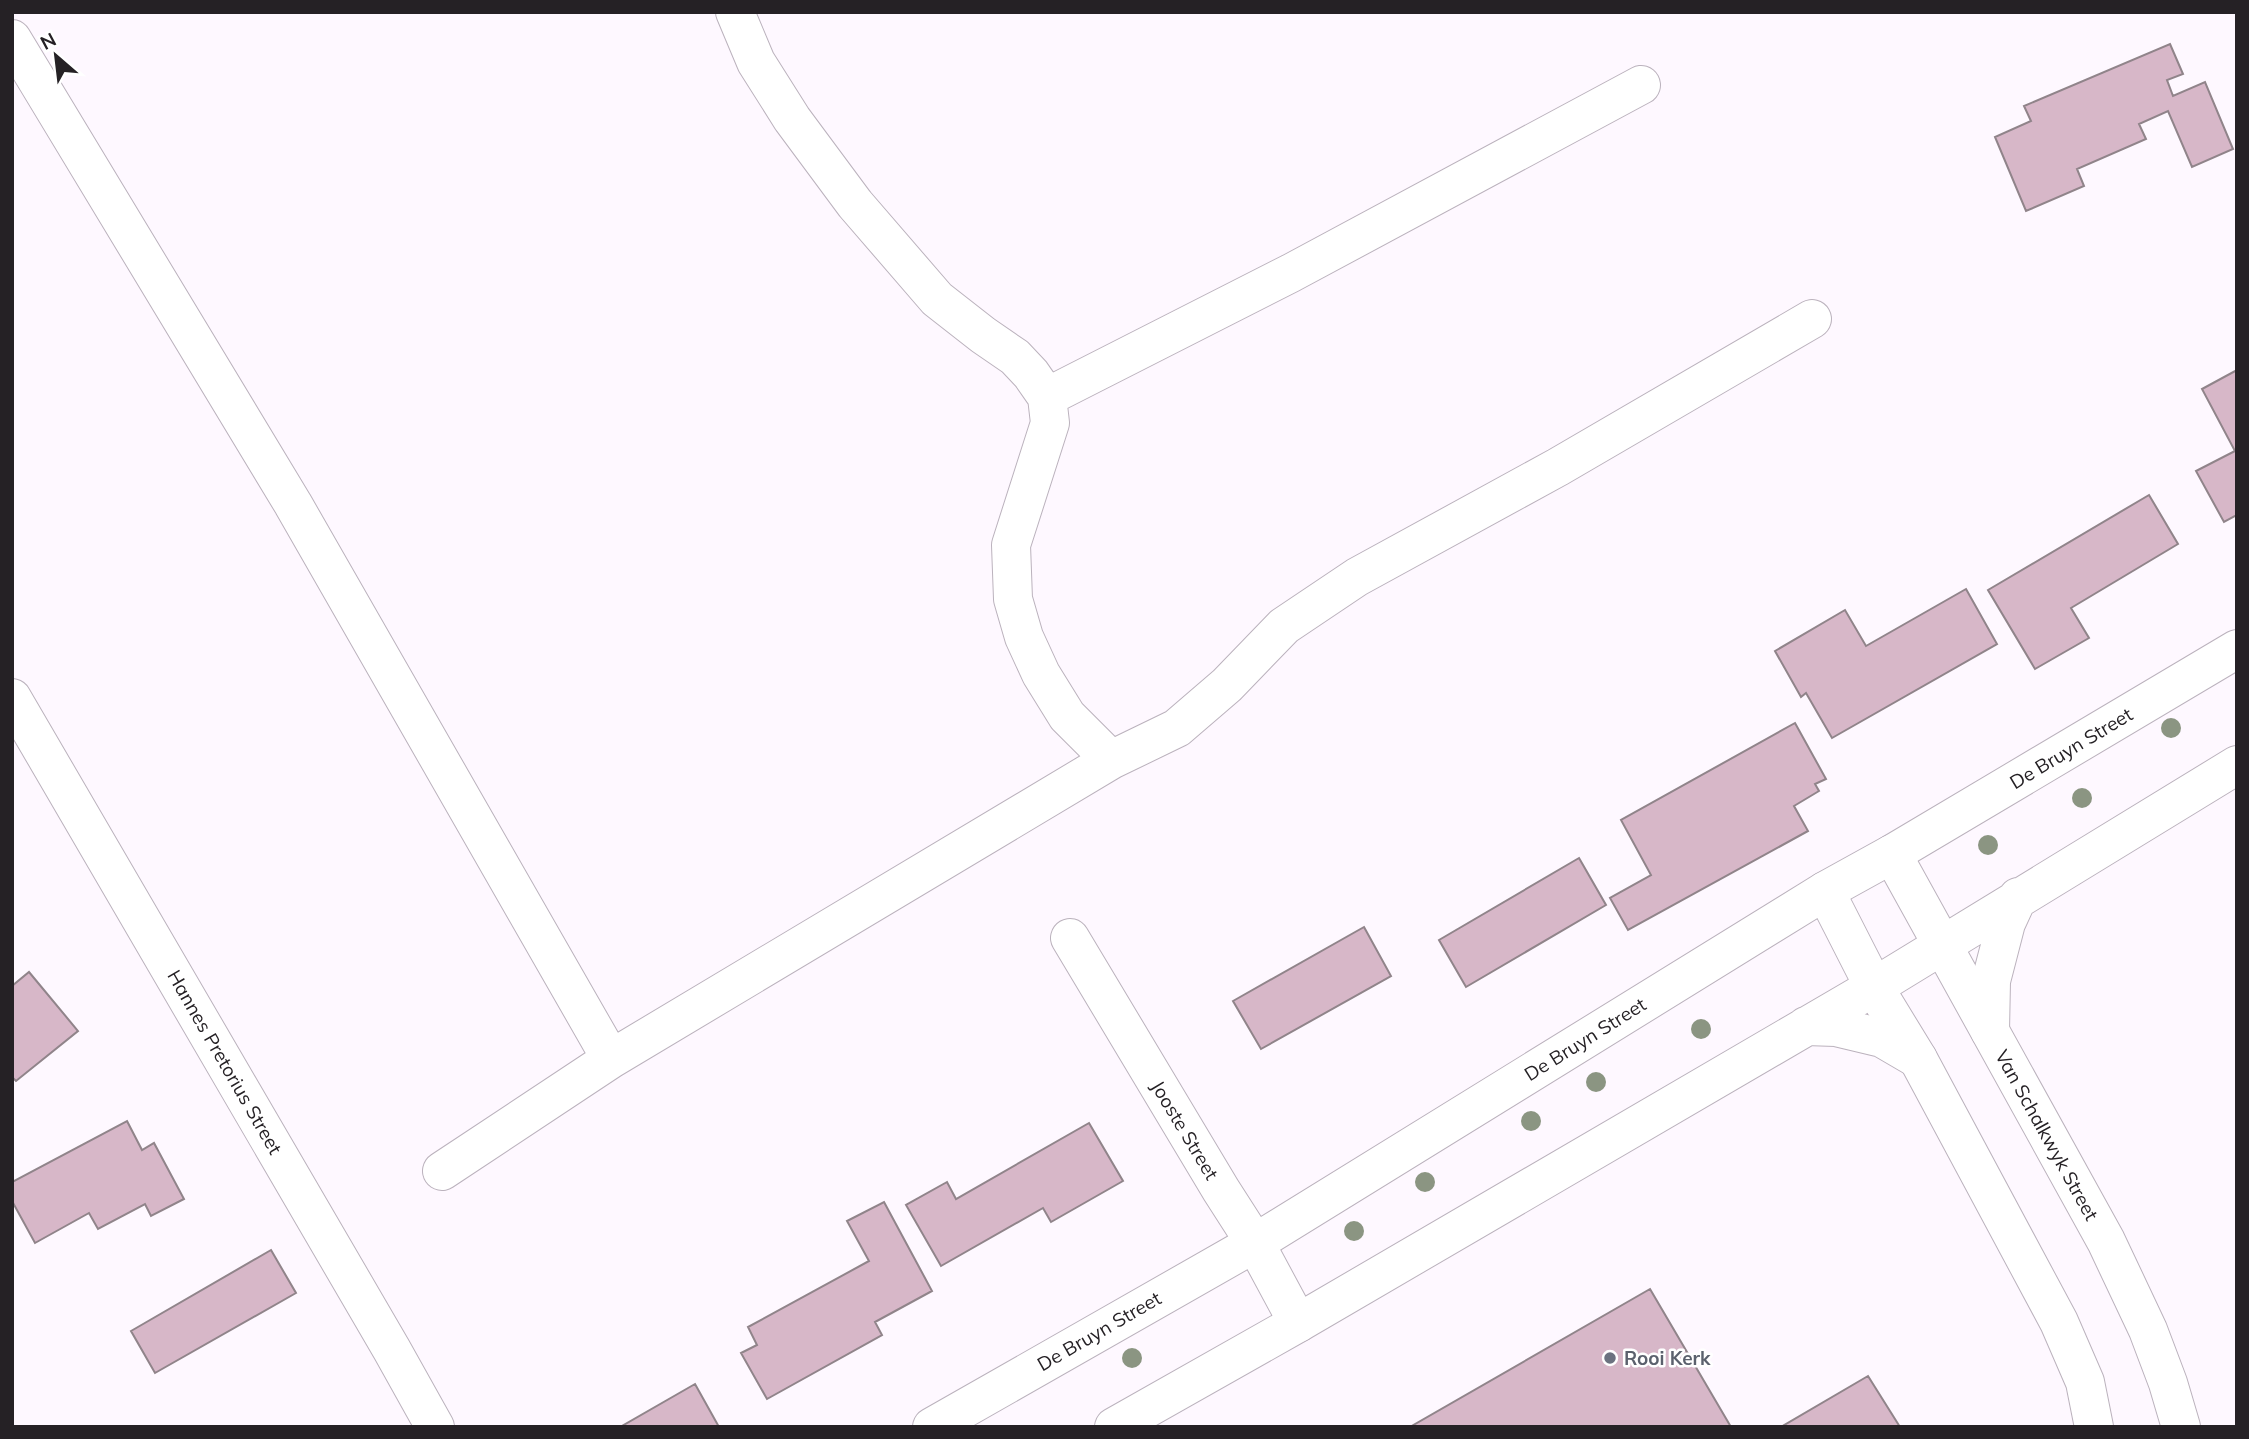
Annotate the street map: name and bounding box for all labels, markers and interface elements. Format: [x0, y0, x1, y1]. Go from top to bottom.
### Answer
north arrow [21, 21, 91, 91]
text: N [36, 27, 60, 55]
street label: De Bruyn Street [2005, 702, 2137, 794]
street label: Hannes Pretorius Street [162, 966, 288, 1159]
street label: De Bruyn Street [1520, 992, 1651, 1086]
street label: Van Schalkwyk Street [1990, 1045, 2104, 1225]
street label: Jooste Street [1146, 1076, 1224, 1184]
street label: De Bruyn Street [1033, 1286, 1165, 1376]
place label: Rooi Kerk [1624, 1346, 1711, 1370]
marker: Rooi Kerk [1602, 1350, 1618, 1366]

